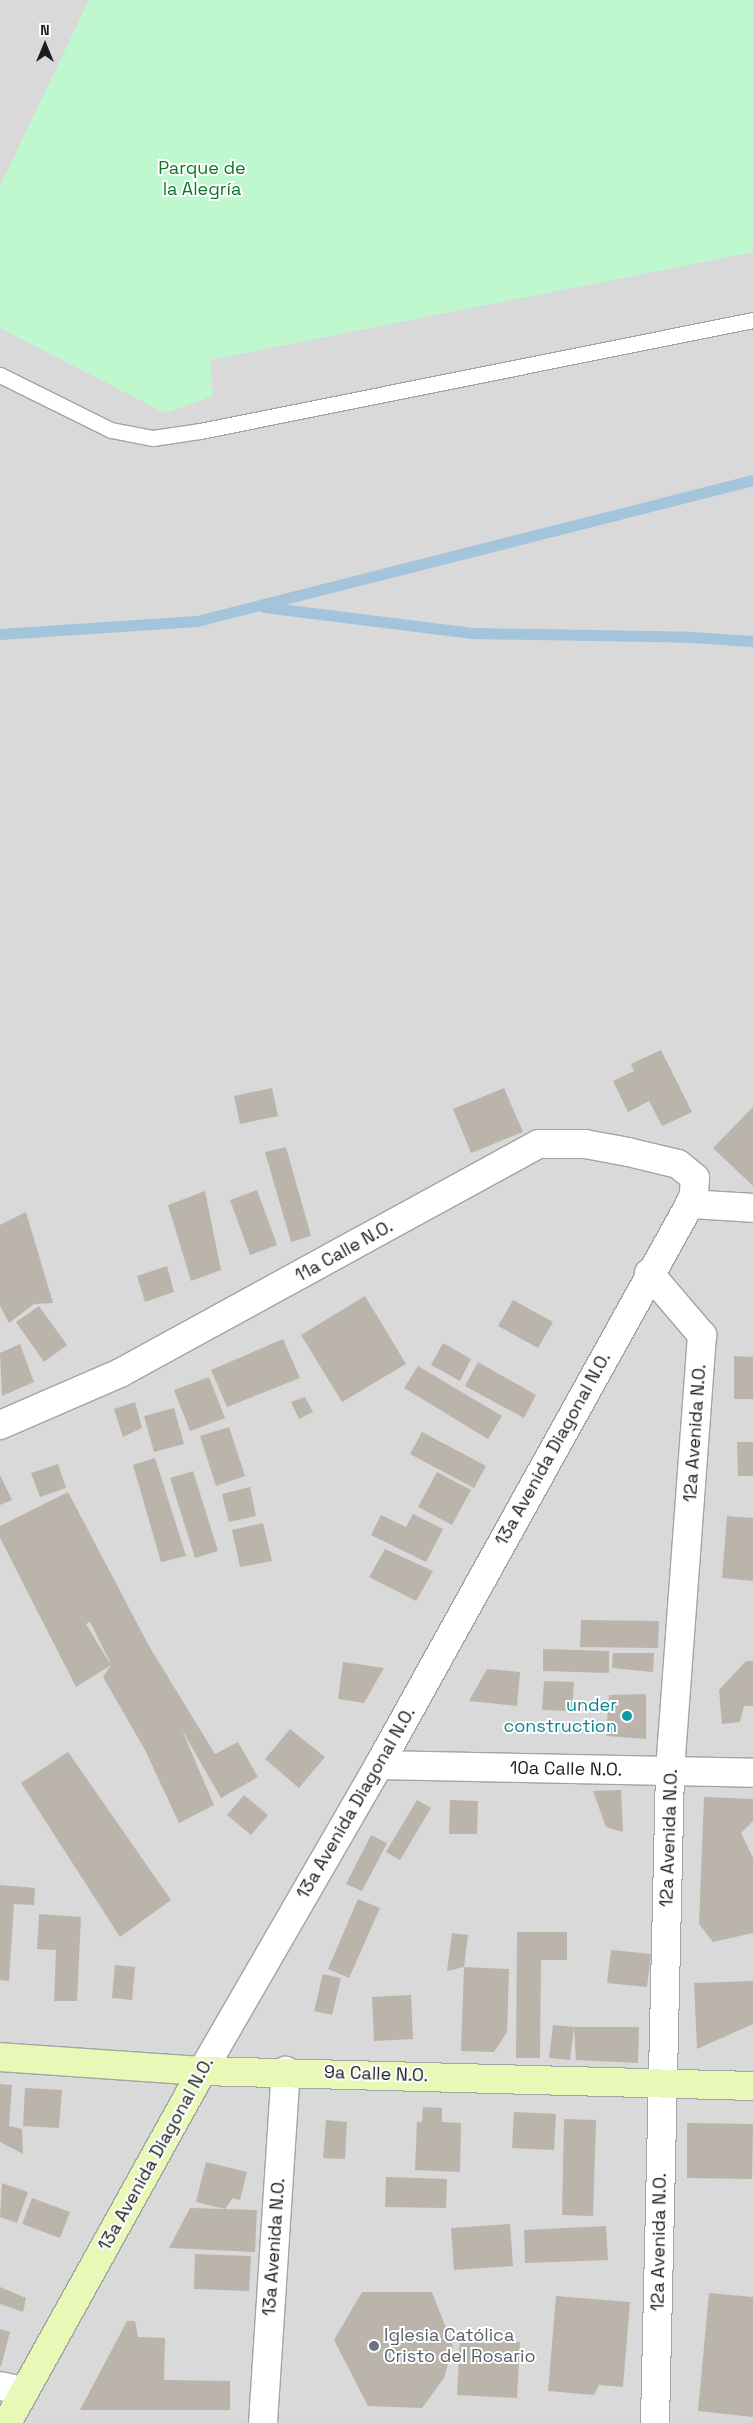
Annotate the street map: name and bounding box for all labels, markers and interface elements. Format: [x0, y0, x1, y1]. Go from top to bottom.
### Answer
north arrow [20, 20, 70, 70]
text: N [40, 21, 50, 39]
park label: Parque de la Alegría [158, 158, 246, 200]
street label: 11a Calle N.O. [291, 1215, 397, 1287]
street label: 13a Avenida Diagonal N.O. [491, 1348, 615, 1550]
street label: 12a Avenida N.O. [679, 1363, 711, 1503]
place label: under construction [503, 1695, 617, 1738]
street label: 13a Avenida Diagonal N.O. [292, 1703, 420, 1903]
marker: under construction [621, 1710, 633, 1722]
street label: 10a Calle N.O. [510, 1757, 622, 1781]
street label: 12a Avenida N.O. [656, 1768, 682, 1908]
street label: 13a Avenida Diagonal N.O. [94, 2053, 218, 2255]
street label: 9a Calle N.O. [324, 2061, 428, 2087]
street label: 12a Avenida N.O. [647, 2172, 671, 2312]
street label: 13a Avenida N.O. [258, 2177, 290, 2317]
place label: Iglesia Católica Cristo del Rosario [384, 2325, 536, 2368]
marker: Iglesia Católica Cristo del Rosario [368, 2340, 380, 2352]

